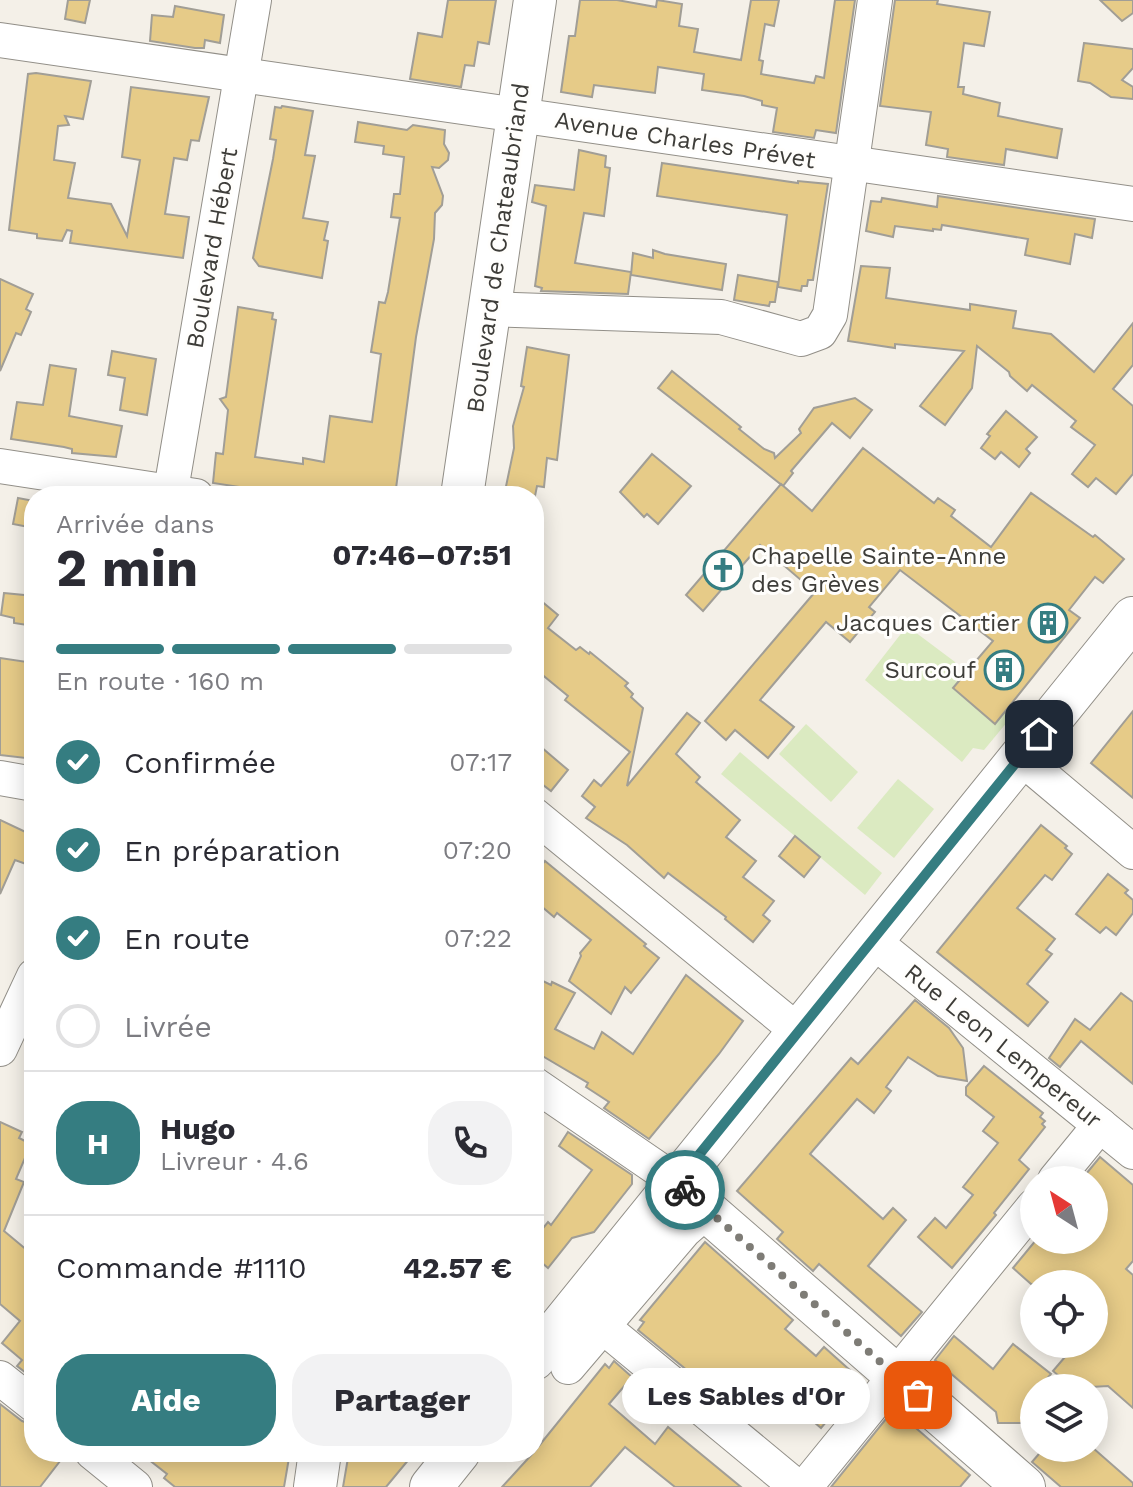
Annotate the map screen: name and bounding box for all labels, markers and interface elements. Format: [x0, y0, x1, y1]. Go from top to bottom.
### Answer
street label: Boulevard de Chateaubriand [461, 81, 535, 415]
street label: Avenue Charles Prévet [553, 106, 817, 174]
street label: Boulevard Hébert [181, 145, 243, 351]
text: Arrivée dans [56, 509, 215, 539]
text: 07:46–07:51 [332, 537, 512, 572]
text: 2 min [56, 538, 198, 599]
place label: Chapelle Sainte-Anne des Grèves [751, 542, 1006, 598]
church icon: Chapelle Sainte-Anne des Grèves [702, 549, 744, 591]
building icon: Jacques Cartier [1027, 602, 1069, 644]
place label: Jacques Cartier [836, 609, 1020, 637]
building icon: Surcouf [983, 649, 1025, 691]
place label: Surcouf [884, 656, 977, 684]
text: En route · 160 m [56, 666, 264, 696]
pin [1005, 700, 1073, 768]
icon: home [1017, 712, 1061, 756]
icon: check [56, 740, 100, 784]
text: Confirmée [124, 745, 276, 780]
text: 07:17 [449, 747, 512, 777]
icon: check [56, 828, 100, 872]
text: En préparation [124, 833, 341, 868]
text: 07:20 [443, 835, 512, 865]
icon: check [56, 916, 100, 960]
text: En route [124, 921, 250, 956]
text: 07:22 [444, 923, 512, 953]
street label: Rue Leon Lempereur [899, 958, 1107, 1134]
text: Livrée [124, 1009, 212, 1044]
button: phone [428, 1101, 512, 1185]
text: Hugo [160, 1111, 236, 1146]
text: H [87, 1126, 109, 1161]
text: Livreur · 4.6 [160, 1146, 309, 1176]
courier [645, 1150, 725, 1230]
north arrow [1020, 1166, 1108, 1254]
map controls [1020, 1166, 1108, 1462]
icon: bike [663, 1168, 707, 1212]
text: Commande #1110 [56, 1250, 307, 1285]
text: 42.57 € [403, 1250, 512, 1285]
button: locate [1020, 1270, 1108, 1358]
button: Aide [56, 1354, 276, 1446]
button: Partager [292, 1354, 512, 1446]
pin [884, 1361, 952, 1429]
callout: Les Sables d'Or [622, 1367, 870, 1423]
icon: bag [896, 1373, 940, 1417]
button: layers [1020, 1374, 1108, 1462]
text: Les Sables d'Or [647, 1381, 845, 1411]

